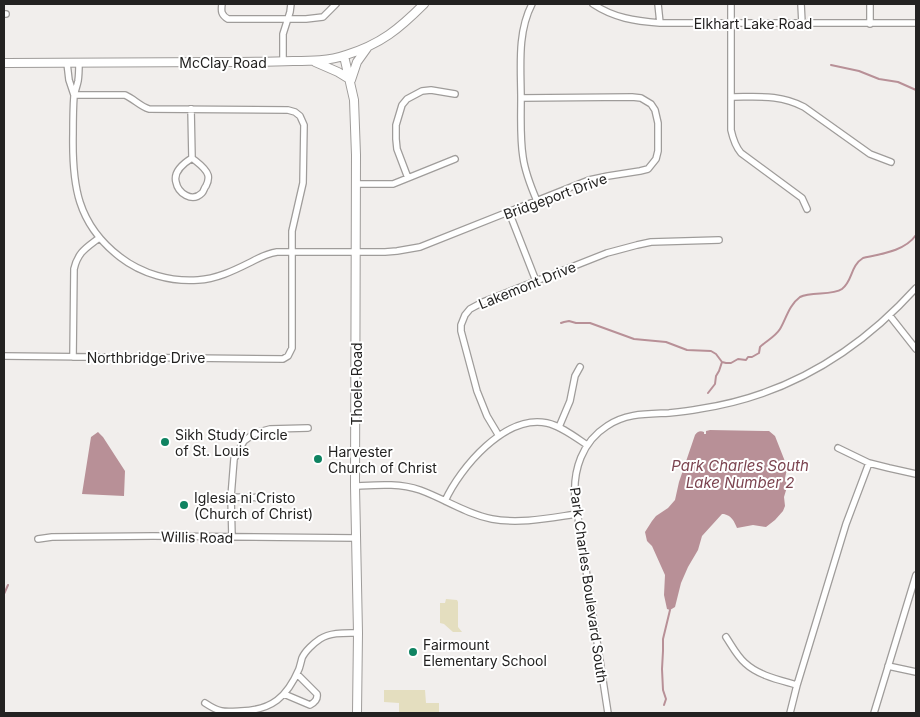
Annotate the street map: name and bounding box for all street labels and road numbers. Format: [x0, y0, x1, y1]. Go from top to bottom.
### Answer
street label: Elkhart Lake Road [694, 15, 812, 32]
street label: McClay Road [179, 54, 267, 71]
street label: Bridgeport Drive [501, 169, 609, 223]
street label: Lakemont Drive [476, 258, 578, 312]
street label: Thoele Road [348, 342, 365, 426]
street label: Northbridge Drive [87, 349, 205, 366]
street label: Park Charles Boulevard South [567, 486, 611, 684]
street label: Willis Road [161, 528, 233, 546]

